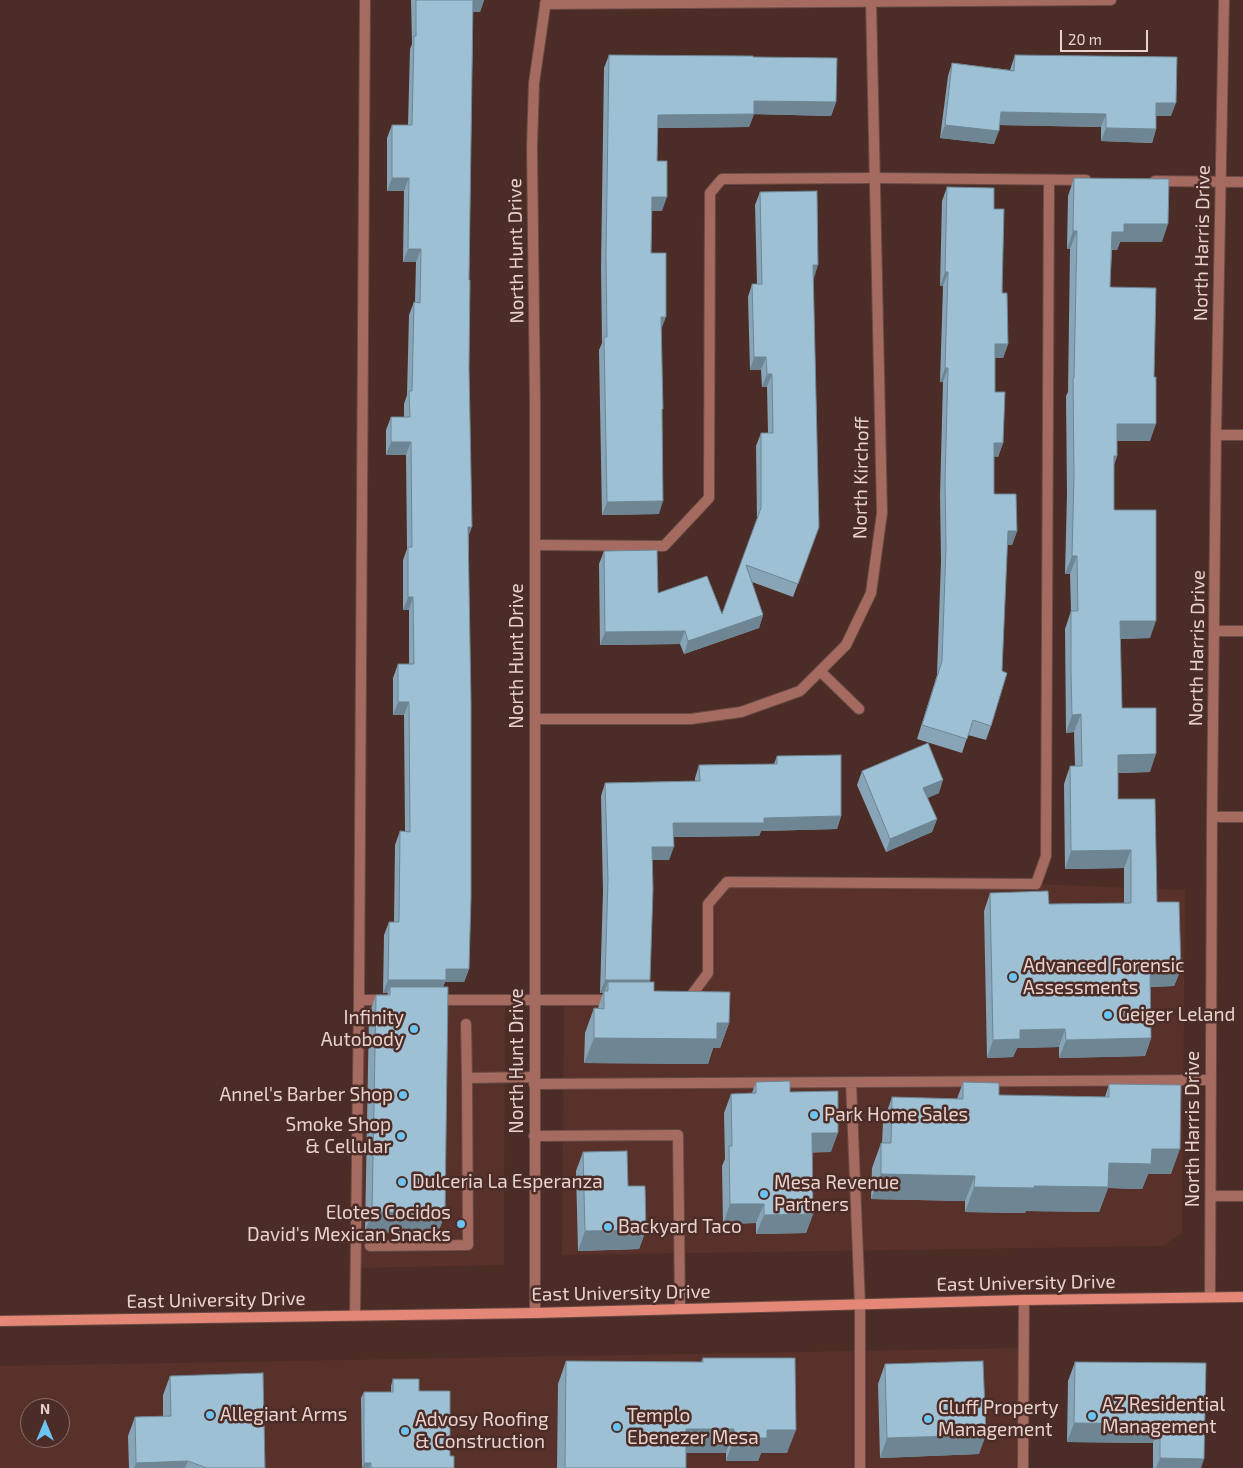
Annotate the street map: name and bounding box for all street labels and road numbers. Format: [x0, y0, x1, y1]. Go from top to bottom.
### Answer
street label: North Harris Drive [1189, 165, 1215, 321]
street label: North Hunt Drive [503, 178, 529, 324]
street label: North Kirchoff [849, 417, 873, 539]
street label: North Harris Drive [1184, 570, 1210, 726]
street label: North Hunt Drive [506, 583, 528, 729]
street label: North Hunt Drive [506, 988, 528, 1134]
street label: North Harris Drive [1182, 1051, 1204, 1207]
street label: East University Drive [936, 1270, 1116, 1296]
street label: East University Drive [531, 1280, 711, 1306]
street label: East University Drive [126, 1287, 306, 1313]

